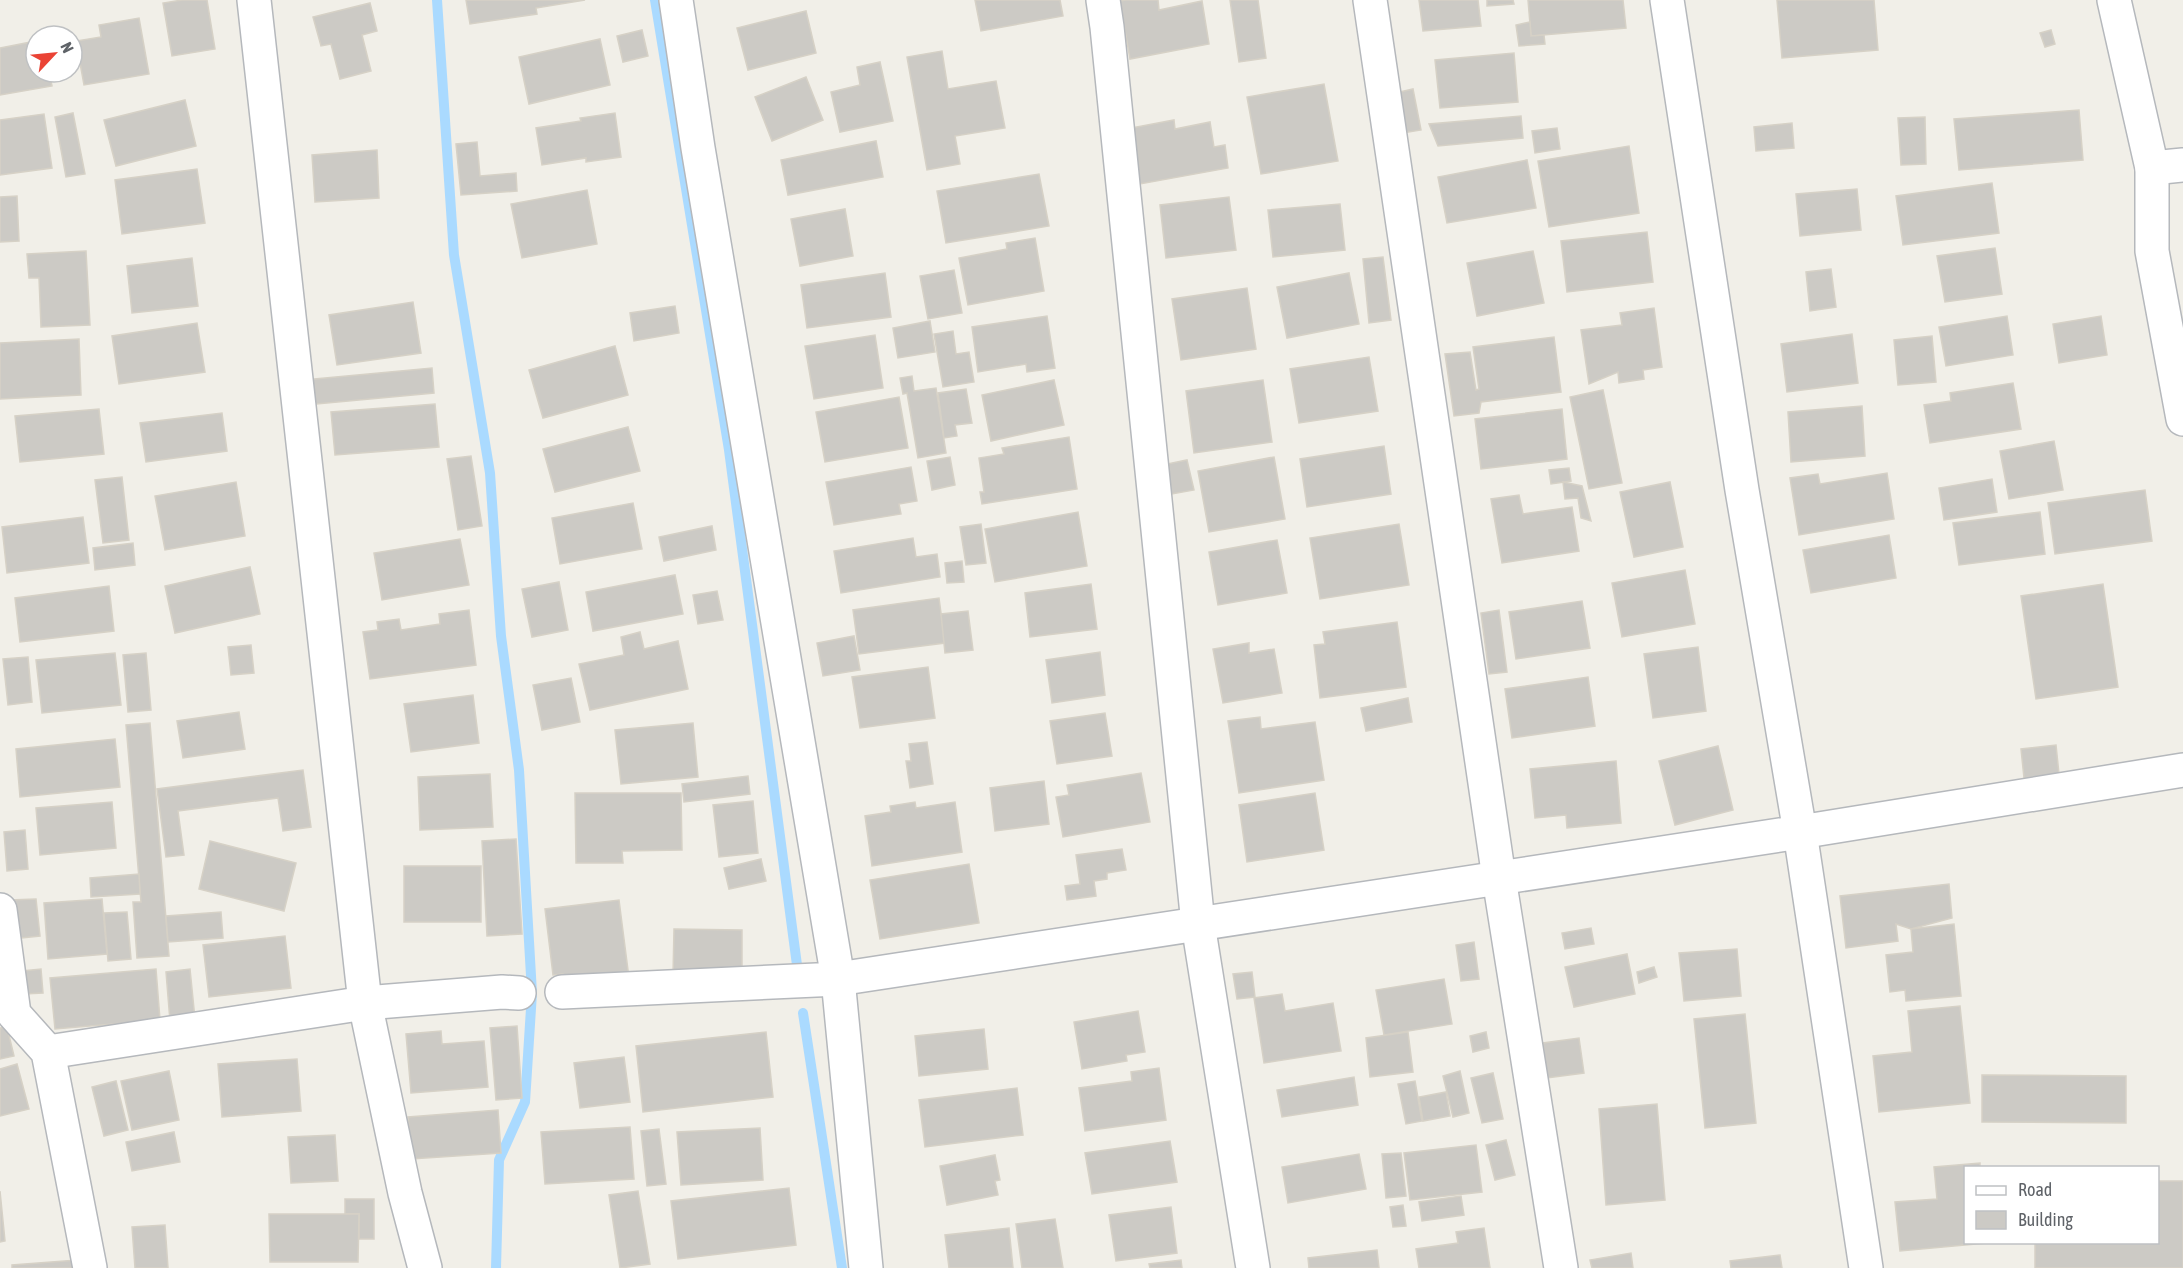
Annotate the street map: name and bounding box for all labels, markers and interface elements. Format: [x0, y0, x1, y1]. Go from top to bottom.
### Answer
north arrow [24, 24, 84, 84]
text: N [57, 39, 78, 56]
legend [1964, 1166, 2159, 1244]
text: Road [2018, 1179, 2052, 1200]
text: Building [2018, 1209, 2073, 1230]

